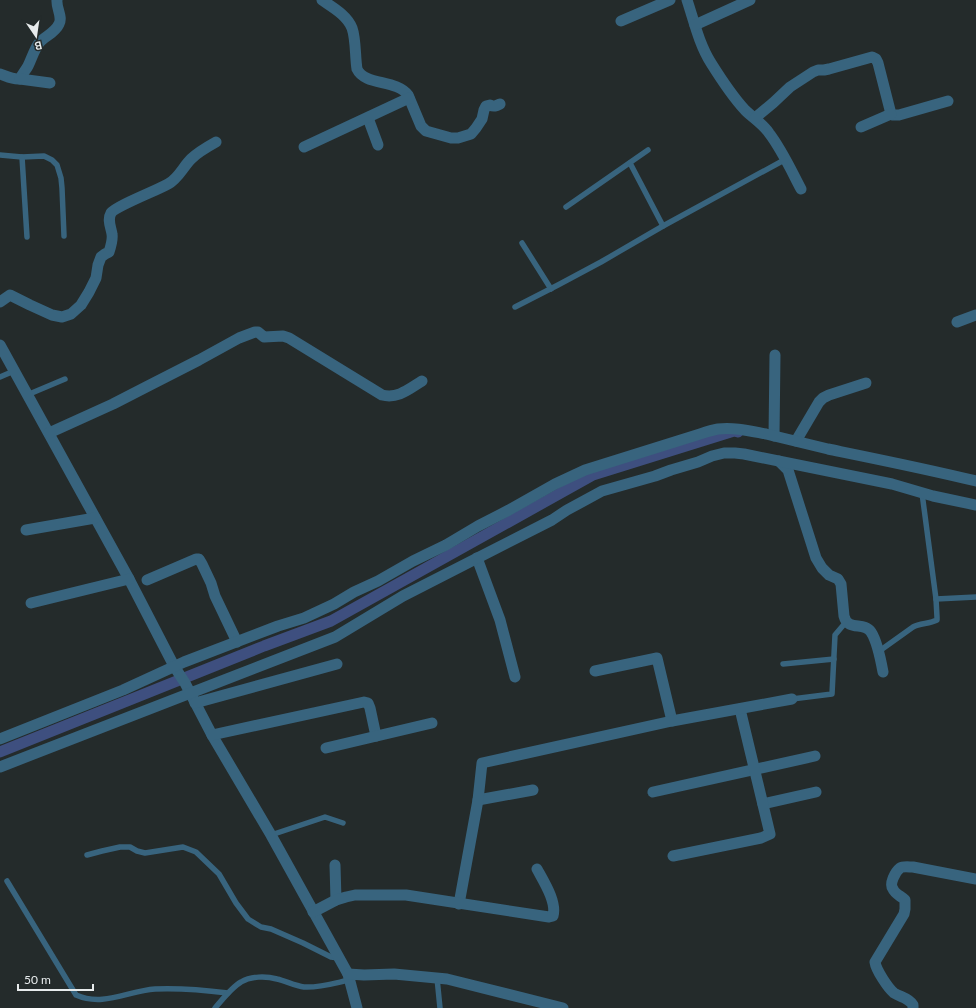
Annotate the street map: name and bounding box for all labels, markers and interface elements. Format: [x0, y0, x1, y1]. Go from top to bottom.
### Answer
north arrow [16, 16, 56, 56]
text: B [33, 39, 43, 53]
scale bar [18, 966, 93, 992]
text: 50 m [24, 972, 51, 987]

